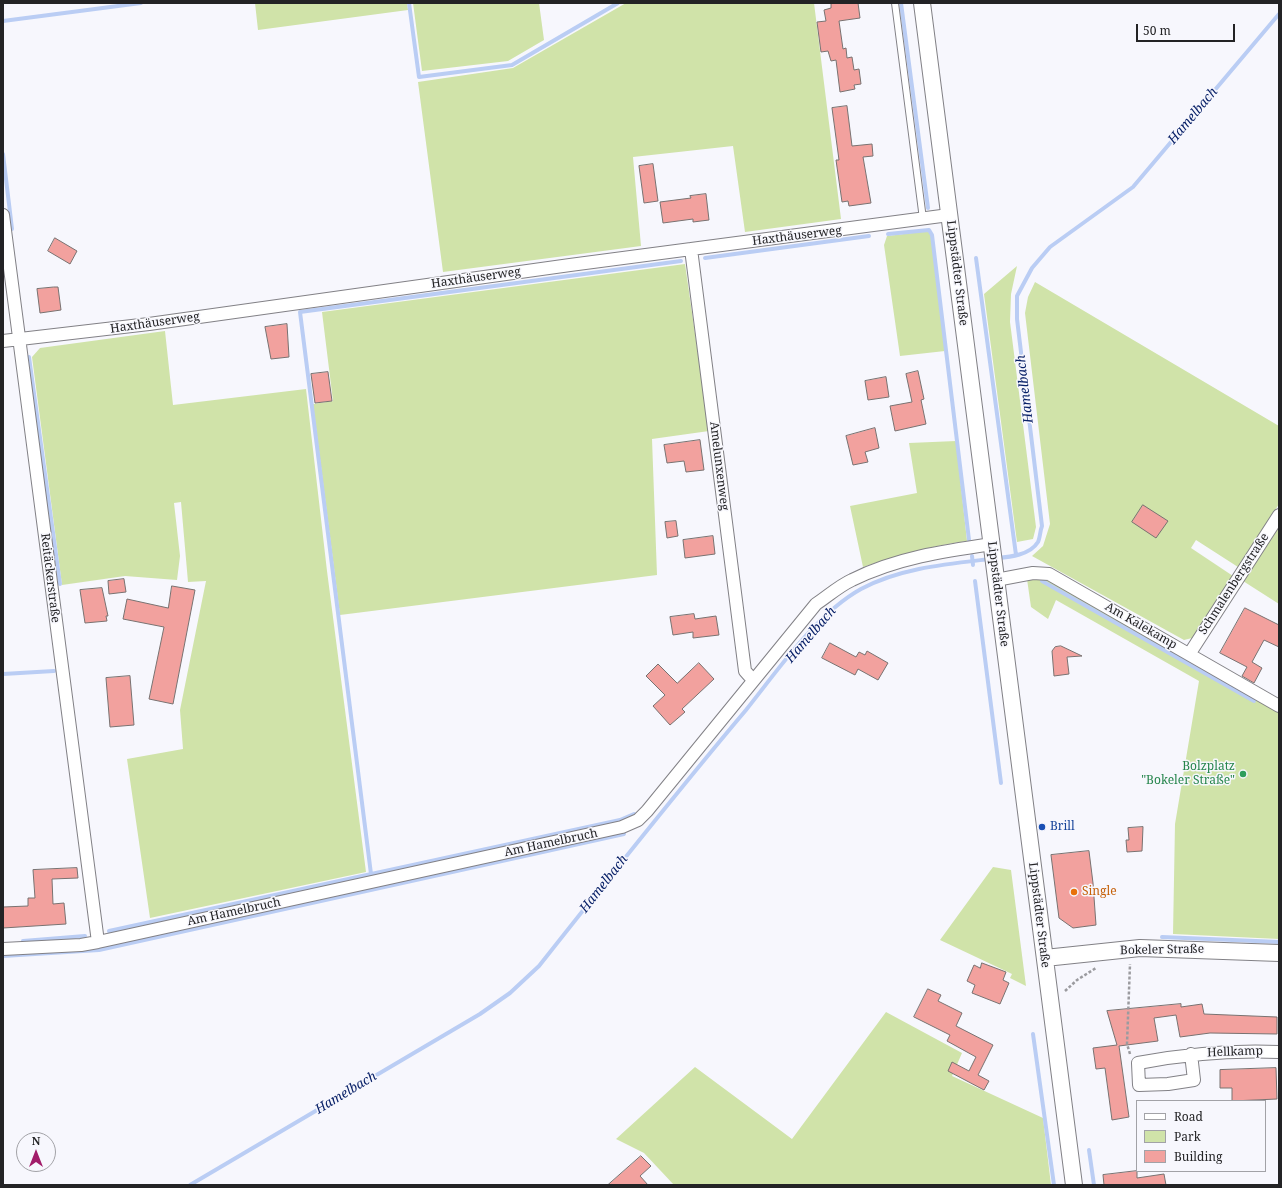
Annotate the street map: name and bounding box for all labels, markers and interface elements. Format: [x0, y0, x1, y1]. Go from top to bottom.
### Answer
scale bar [1138, 16, 1237, 42]
text: 50 m [1143, 22, 1171, 39]
water label: Hamelbach [1165, 85, 1221, 147]
street label: Lippstädter Straße [943, 219, 971, 327]
street label: Haxthäuserweg [751, 223, 843, 249]
street label: Haxthäuserweg [430, 265, 522, 291]
street label: Haxthäuserweg [109, 310, 201, 336]
water label: Hamelbach [1013, 354, 1037, 424]
street label: Amelunxenweg [706, 421, 732, 511]
street label: Schmalenbergstraße [1196, 531, 1272, 637]
street label: Reitäckerstraße [37, 533, 63, 623]
street label: Lippstädter Straße [984, 540, 1012, 648]
street label: Am Kalekamp [1102, 600, 1180, 652]
water label: Hamelbach [783, 604, 839, 666]
place label: Bolzplatz "Bokeler Straße" [1141, 760, 1235, 788]
marker: Bolzplatz "Bokeler Straße" [1238, 769, 1248, 779]
place label: Brill [1050, 820, 1075, 834]
marker: Brill [1037, 822, 1047, 832]
street label: Am Hamelbruch [503, 826, 599, 860]
water label: Hamelbach [577, 852, 631, 916]
street label: Lippstädter Straße [1025, 861, 1053, 969]
place label: Single [1082, 885, 1117, 899]
marker: Single [1069, 887, 1079, 897]
street label: Am Hamelbruch [186, 895, 282, 929]
street label: Bokeler Straße [1120, 942, 1204, 958]
street label: Hellkamp [1207, 1044, 1263, 1060]
water label: Hamelbach [312, 1069, 380, 1117]
legend [1136, 1100, 1266, 1172]
text: Road [1174, 1108, 1203, 1125]
text: Park [1174, 1128, 1201, 1145]
north arrow [16, 1132, 56, 1172]
text: N [32, 1133, 40, 1148]
text: Building [1174, 1148, 1222, 1165]

